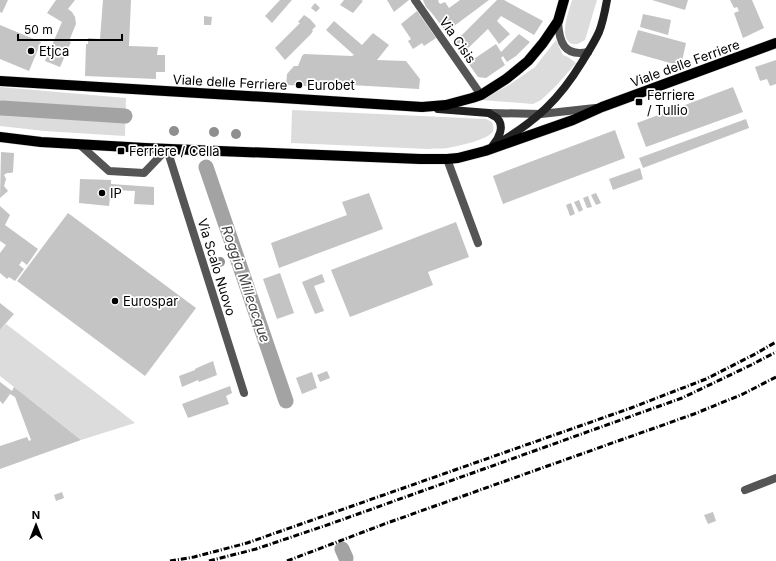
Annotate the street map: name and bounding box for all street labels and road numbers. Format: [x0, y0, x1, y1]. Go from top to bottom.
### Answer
street label: Via Cisis [436, 14, 480, 66]
street label: Viale delle Ferriere [628, 36, 742, 90]
street label: Viale delle Ferriere [172, 71, 288, 93]
street label: Via Scalo Nuovo [195, 216, 239, 318]

